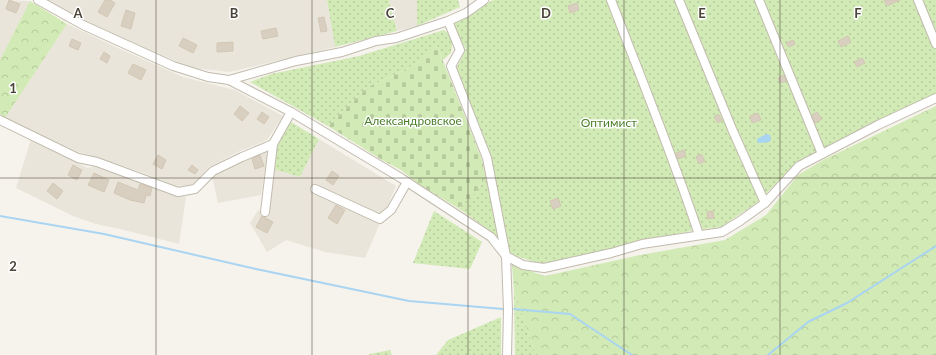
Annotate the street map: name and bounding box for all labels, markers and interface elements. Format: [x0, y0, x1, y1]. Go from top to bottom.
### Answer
text: A [72, 5, 83, 21]
text: B [230, 5, 239, 21]
text: C [386, 5, 395, 21]
text: D [541, 5, 551, 21]
text: E [698, 5, 706, 21]
text: F [854, 5, 862, 21]
text: 1 [9, 80, 17, 96]
park label: Александровское [364, 113, 462, 128]
park label: Оптимист [581, 115, 637, 130]
text: 2 [9, 258, 17, 274]

